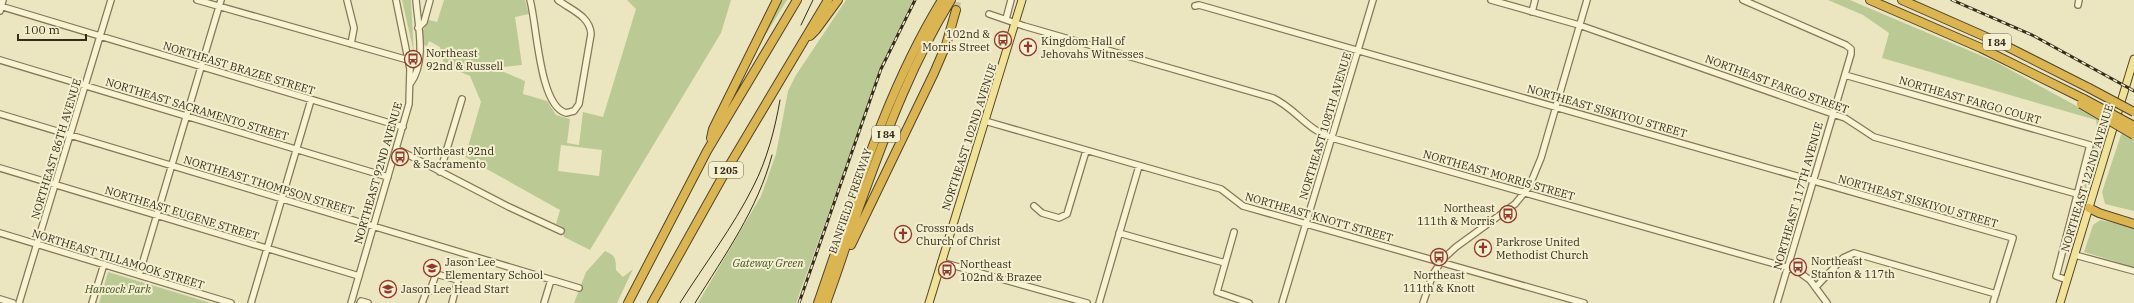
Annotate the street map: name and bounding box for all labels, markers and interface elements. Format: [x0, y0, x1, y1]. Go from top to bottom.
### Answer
scale bar [18, 16, 86, 42]
text: 100 m [24, 22, 60, 37]
place label: 102nd & Morris Street [922, 27, 990, 54]
bus stop icon: 102nd & Morris Street [993, 30, 1013, 50]
place label: Kingdom Hall of Jehovahs Witnesses [1041, 34, 1144, 61]
road number: I 84 [1983, 34, 2011, 50]
church icon: Kingdom Hall of Jehovahs Witnesses [1018, 37, 1038, 57]
street label: NORTHEAST BRAZEE STREET [161, 38, 317, 98]
place label: Northeast 92nd & Russell [426, 46, 503, 73]
bus stop icon: Northeast 92nd & Russell [403, 49, 423, 69]
street label: NORTHEAST 108TH AVENUE [1296, 51, 1354, 201]
street label: NORTHEAST FARGO STREET [1703, 51, 1851, 117]
street label: NORTHEAST 102ND AVENUE [939, 62, 999, 212]
street label: NORTHEAST FARGO COURT [1897, 73, 2043, 127]
street label: NORTHEAST SACRAMENTO STREET [104, 74, 290, 144]
street label: NORTHEAST 86TH AVENUE [28, 77, 84, 221]
street label: NORTHEAST SISKIYOU STREET [1525, 81, 1689, 141]
street label: NORTHEAST 92ND AVENUE [351, 100, 405, 246]
street label: NORTHEAST 122ND AVENUE [2058, 102, 2116, 254]
street label: NORTHEAST 117TH AVENUE [1770, 120, 1826, 272]
road number: I 84 [872, 126, 900, 142]
place label: Northeast 92nd & Sacramento [413, 144, 494, 171]
bus stop icon: Northeast 92nd & Sacramento [390, 147, 410, 167]
street label: BANFIELD FREEWAY [825, 147, 875, 255]
street label: NORTHEAST MORRIS STREET [1421, 147, 1577, 203]
street label: NORTHEAST THOMPSON STREET [182, 152, 356, 218]
road number: I 205 [709, 162, 743, 178]
street label: NORTHEAST SISKIYOU STREET [1836, 171, 2000, 231]
street label: NORTHEAST EUGENE STREET [103, 183, 261, 243]
street label: NORTHEAST KNOTT STREET [1243, 189, 1395, 245]
place label: Northeast 111th & Morris [1417, 201, 1495, 228]
bus stop icon: Northeast 111th & Morris [1498, 204, 1518, 224]
place label: Crossroads Church of Christ [916, 221, 1001, 248]
church icon: Crossroads Church of Christ [893, 224, 913, 244]
street label: NORTHEAST TILLAMOOK STREET [30, 226, 206, 292]
place label: Parkrose United Methodist Church [1496, 235, 1589, 262]
church icon: Parkrose United Methodist Church [1473, 238, 1493, 258]
bus stop icon: Northeast 111th & Knott [1429, 247, 1449, 267]
place label: Northeast Stanton & 117th [1811, 254, 1895, 281]
place label: Jason Lee Elementary School [445, 255, 543, 282]
park label: Gateway Green [733, 256, 804, 270]
place label: Northeast 102nd & Brazee [960, 257, 1042, 284]
bus stop icon: Northeast Stanton & 117th [1788, 257, 1808, 277]
school or university icon: Jason Lee Elementary School [422, 258, 442, 278]
bus stop icon: Northeast 102nd & Brazee [937, 260, 957, 280]
place label: Northeast 111th & Knott [1403, 268, 1475, 295]
school or university icon: Jason Lee Head Start [378, 279, 398, 299]
park label: Hancock Park [84, 282, 151, 296]
place label: Jason Lee Head Start [401, 282, 509, 296]

